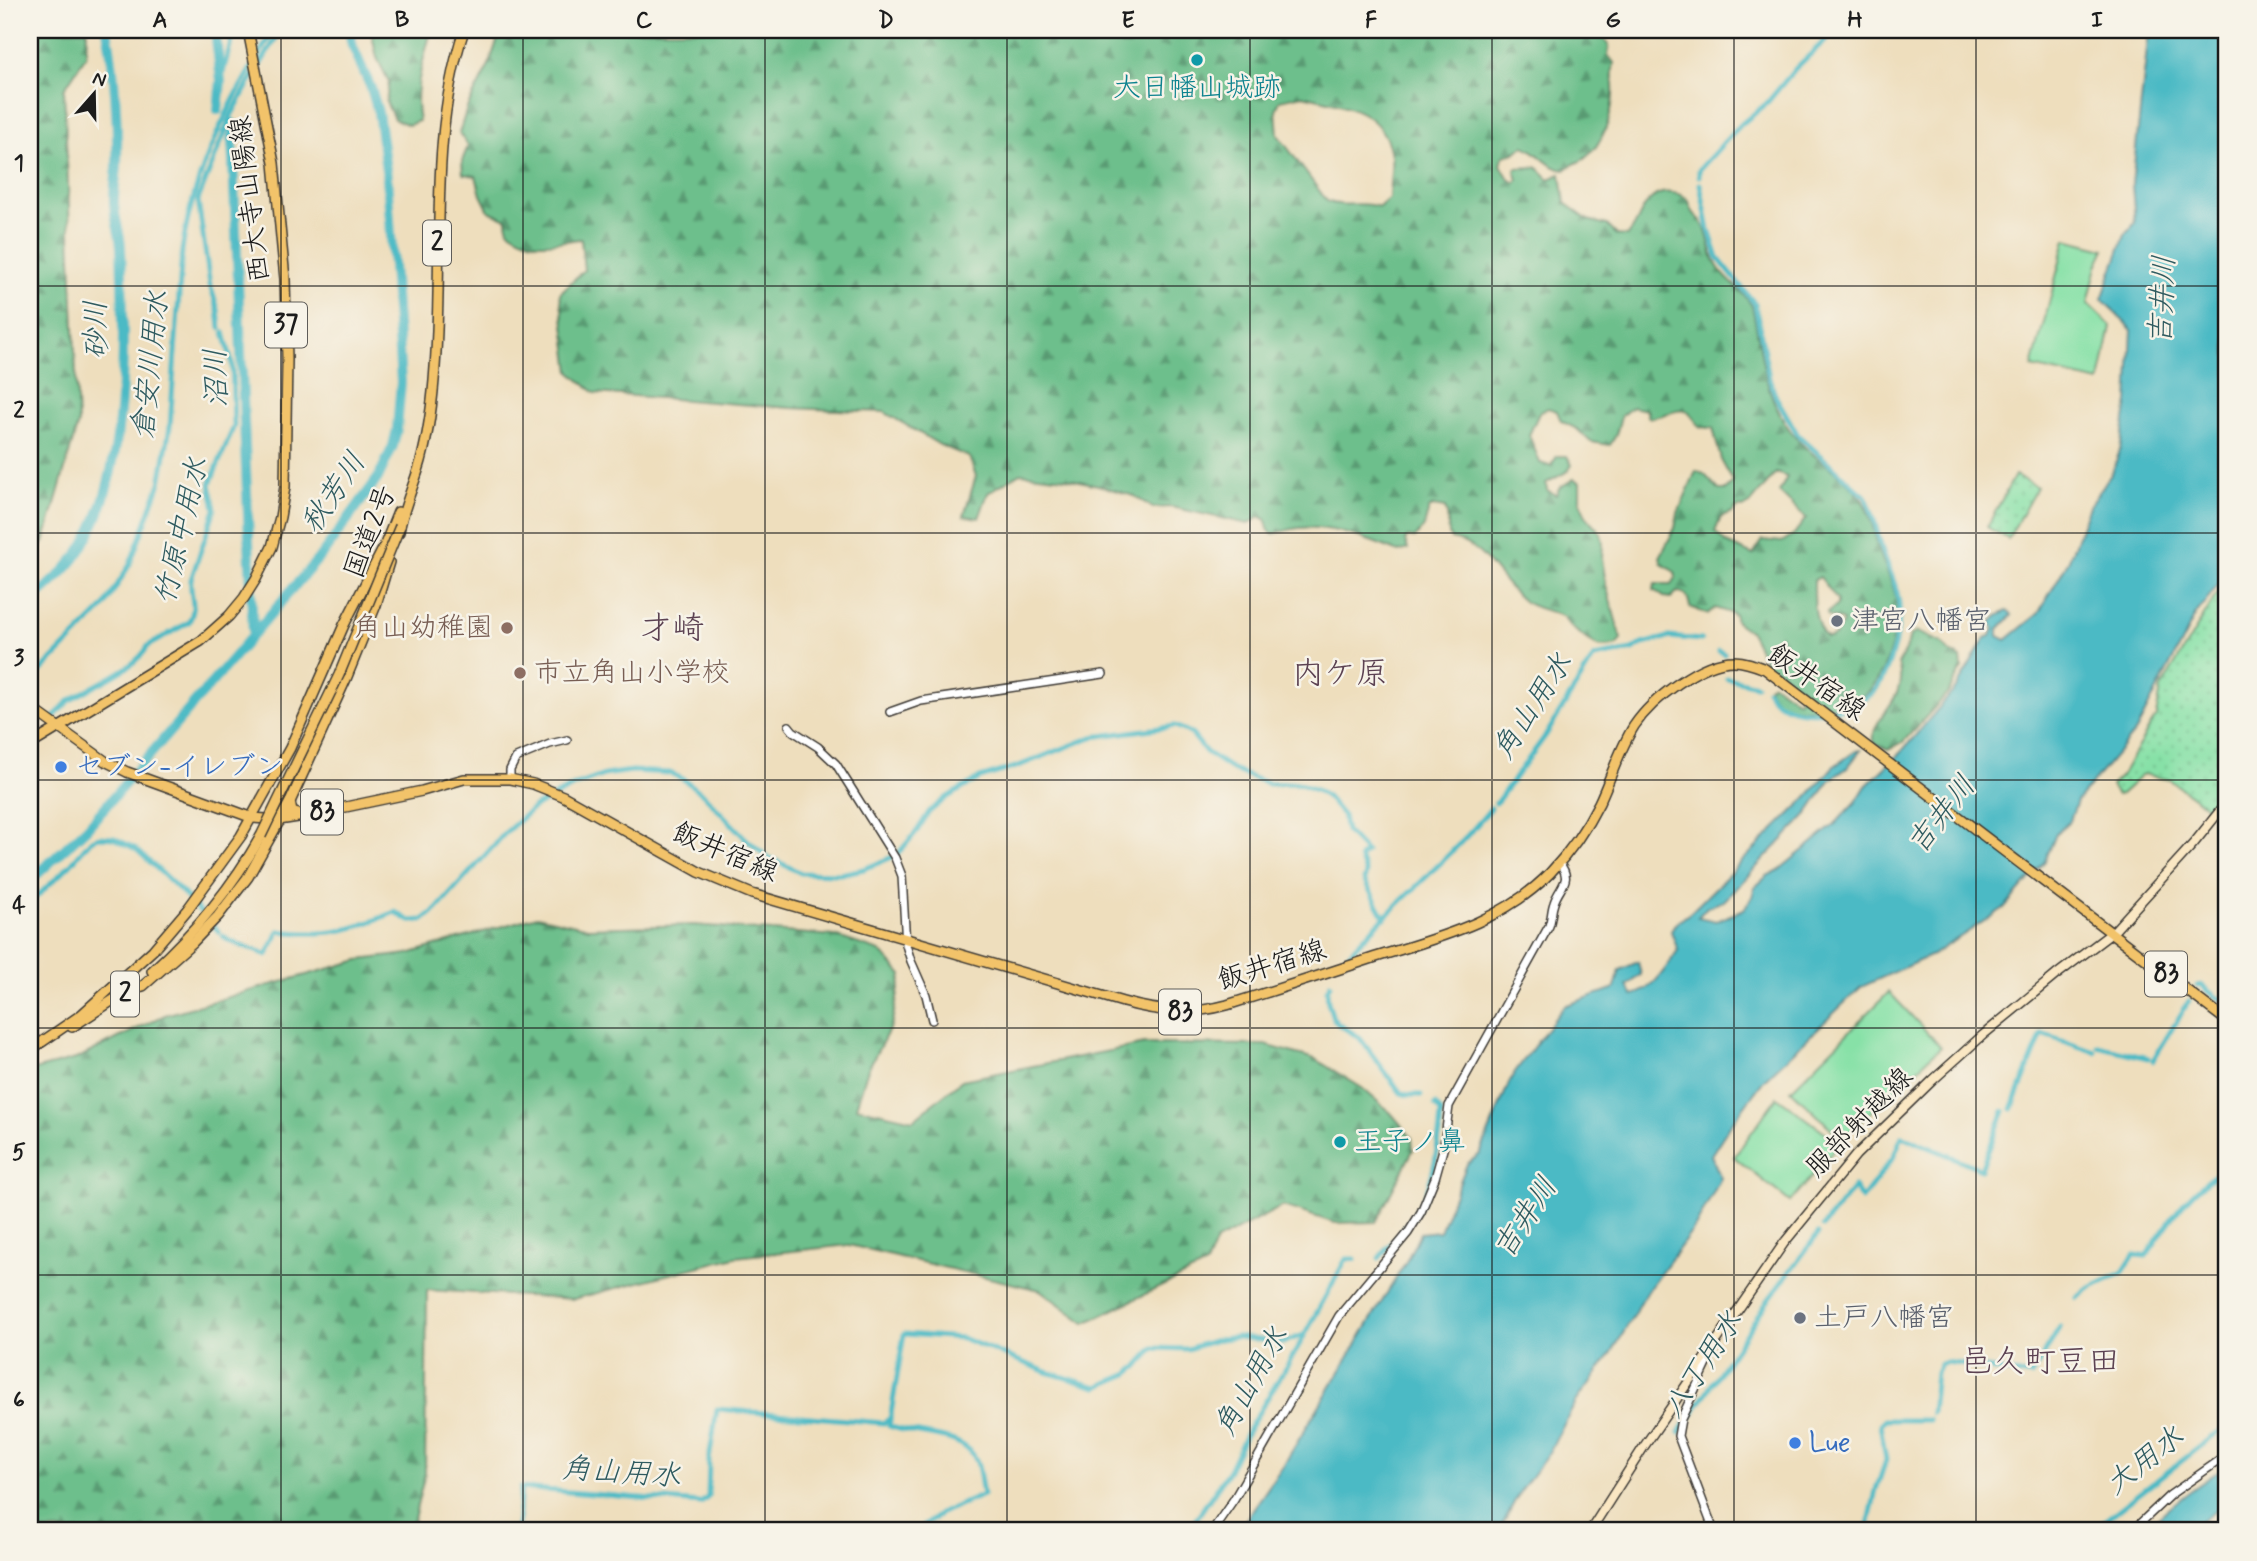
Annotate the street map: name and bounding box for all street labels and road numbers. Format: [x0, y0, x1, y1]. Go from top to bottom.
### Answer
street label: 西大寺山陽線 [222, 113, 280, 285]
road number: 2 [423, 220, 451, 266]
road number: 37 [265, 302, 307, 348]
street label: 国道2号 [336, 480, 406, 584]
street label: 飯井宿線 [1760, 636, 1872, 730]
road number: 83 [301, 790, 343, 834]
street label: 飯井宿線 [666, 814, 784, 892]
street label: 飯井宿線 [1213, 932, 1331, 1000]
road number: 83 [2145, 951, 2187, 996]
road number: 2 [111, 972, 139, 1016]
road number: 83 [1159, 990, 1201, 1035]
street label: 服部射越線 [1798, 1060, 1922, 1186]

